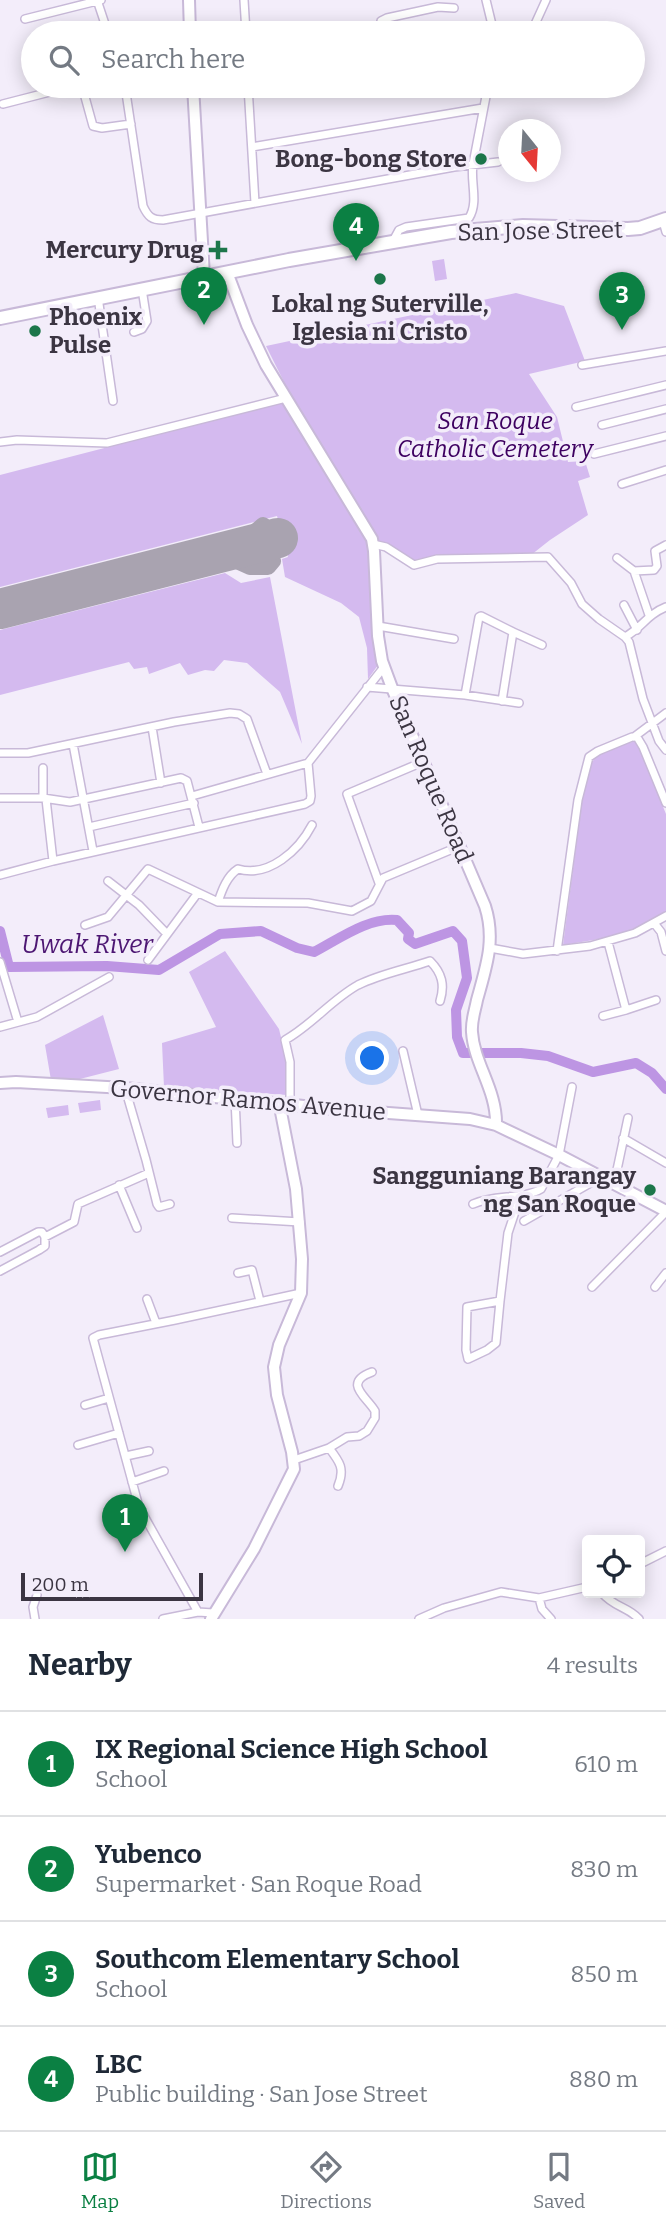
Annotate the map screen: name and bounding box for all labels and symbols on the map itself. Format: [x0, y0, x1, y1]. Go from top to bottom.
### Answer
north arrow [498, 119, 561, 182]
place label: Bong-bong Store [275, 145, 467, 173]
marker: Bong-bong Store [473, 151, 489, 167]
pin: 4 [333, 203, 379, 261]
street label: San Jose Street [457, 216, 623, 246]
place label: Mercury Drug [46, 236, 204, 264]
marker: Mercury Drug [210, 242, 226, 258]
pin: 2 [181, 267, 227, 325]
marker: Lokal ng Suterville, Iglesia ni Cristo [372, 271, 388, 287]
pin: 3 [599, 272, 645, 330]
place label: Lokal ng Suterville, Iglesia ni Cristo [271, 290, 489, 346]
place label: Phoenix Pulse [49, 303, 143, 359]
marker: Phoenix Pulse [27, 323, 43, 339]
park label: San Roque Catholic Cemetery [397, 407, 595, 463]
street label: San Roque Road [383, 691, 479, 867]
water label: Uwak River [21, 929, 154, 960]
your location [355, 1041, 389, 1075]
street label: Governor Ramos Avenue [109, 1074, 387, 1126]
place label: Sangguniang Barangay ng San Roque [372, 1162, 637, 1218]
marker: Sangguniang Barangay ng San Roque [642, 1182, 658, 1198]
pin: 1 [102, 1494, 148, 1552]
scale bar [21, 1570, 203, 1602]

